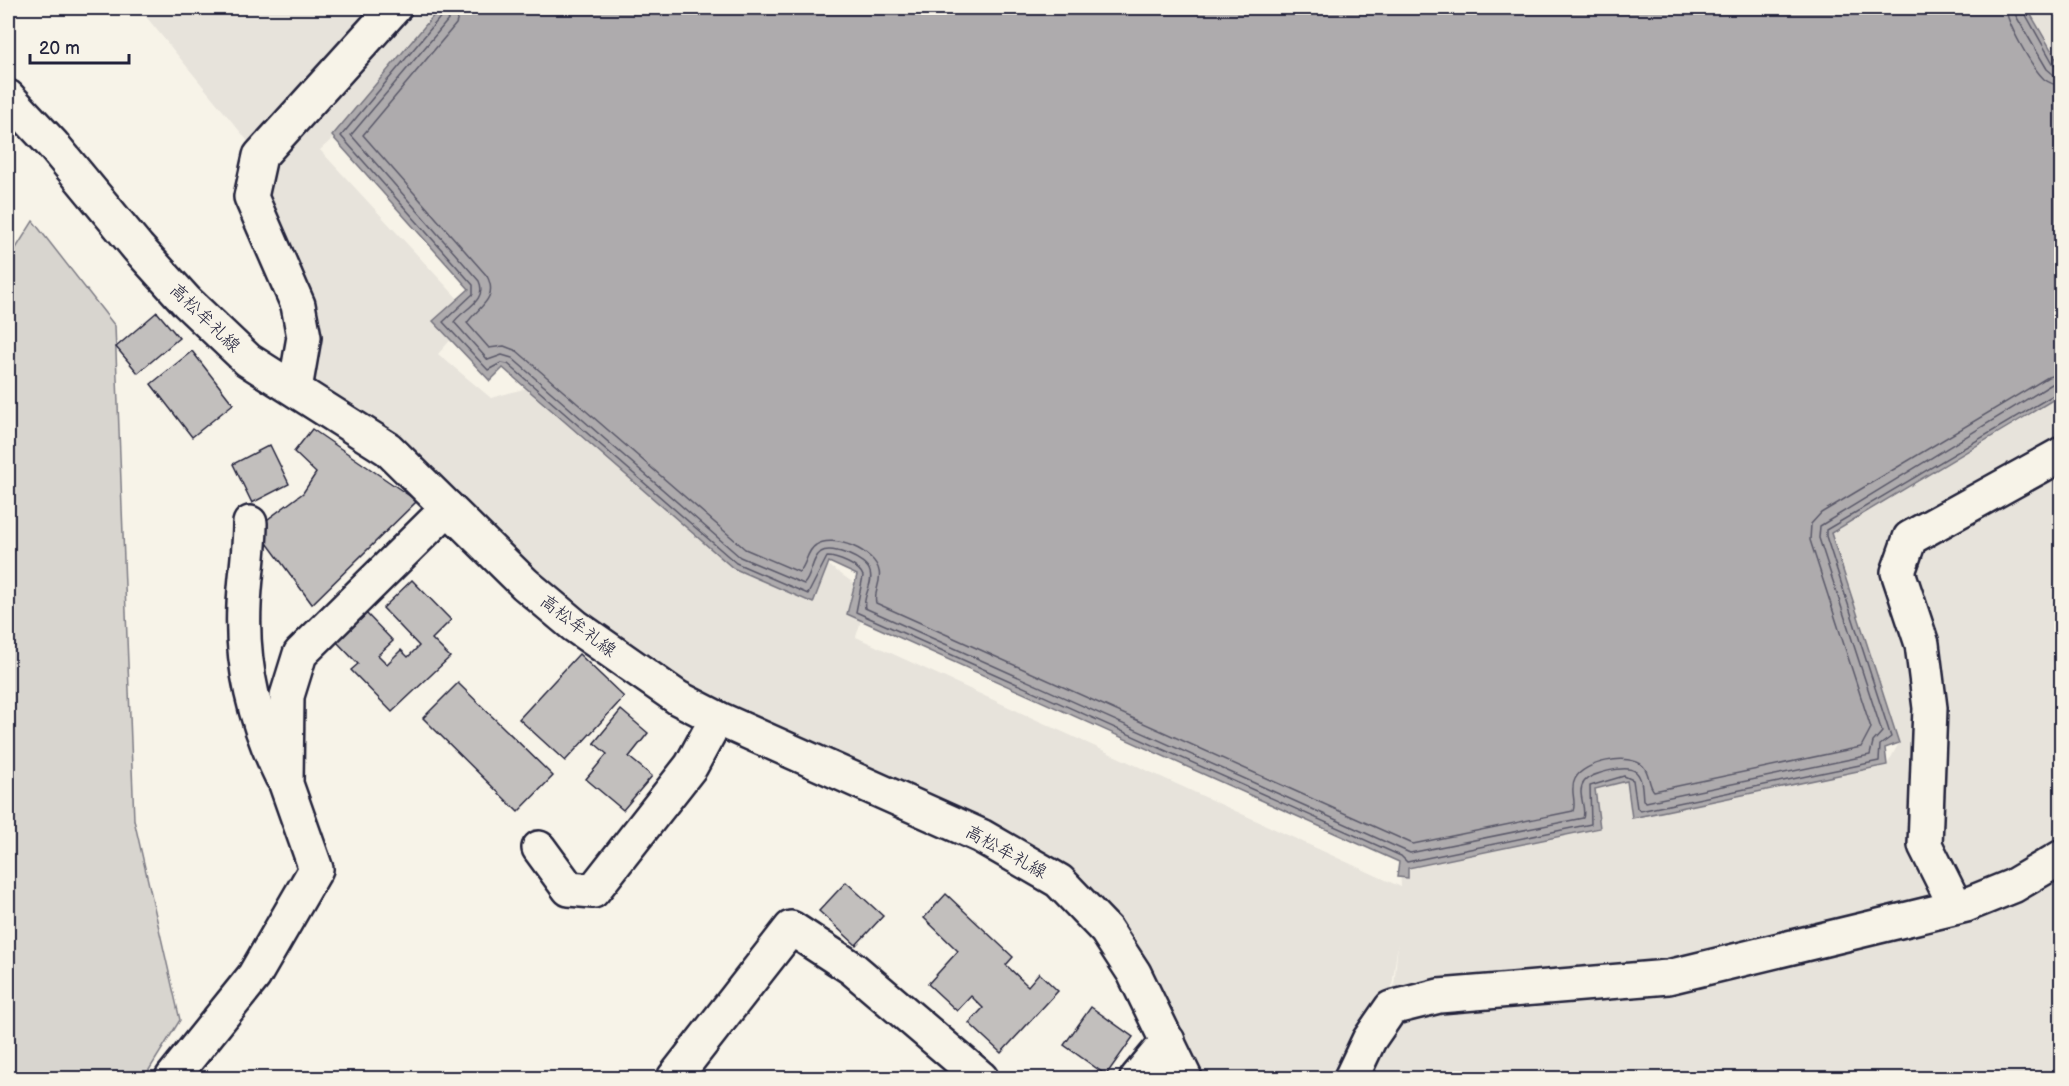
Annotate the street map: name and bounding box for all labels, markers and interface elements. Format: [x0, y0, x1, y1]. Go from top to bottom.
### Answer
scale bar [30, 27, 129, 65]
text: 20 m [39, 38, 80, 59]
street label: 高松牟礼線 [165, 279, 245, 357]
street label: 高松牟礼線 [536, 591, 620, 661]
street label: 高松牟礼線 [962, 821, 1050, 883]

